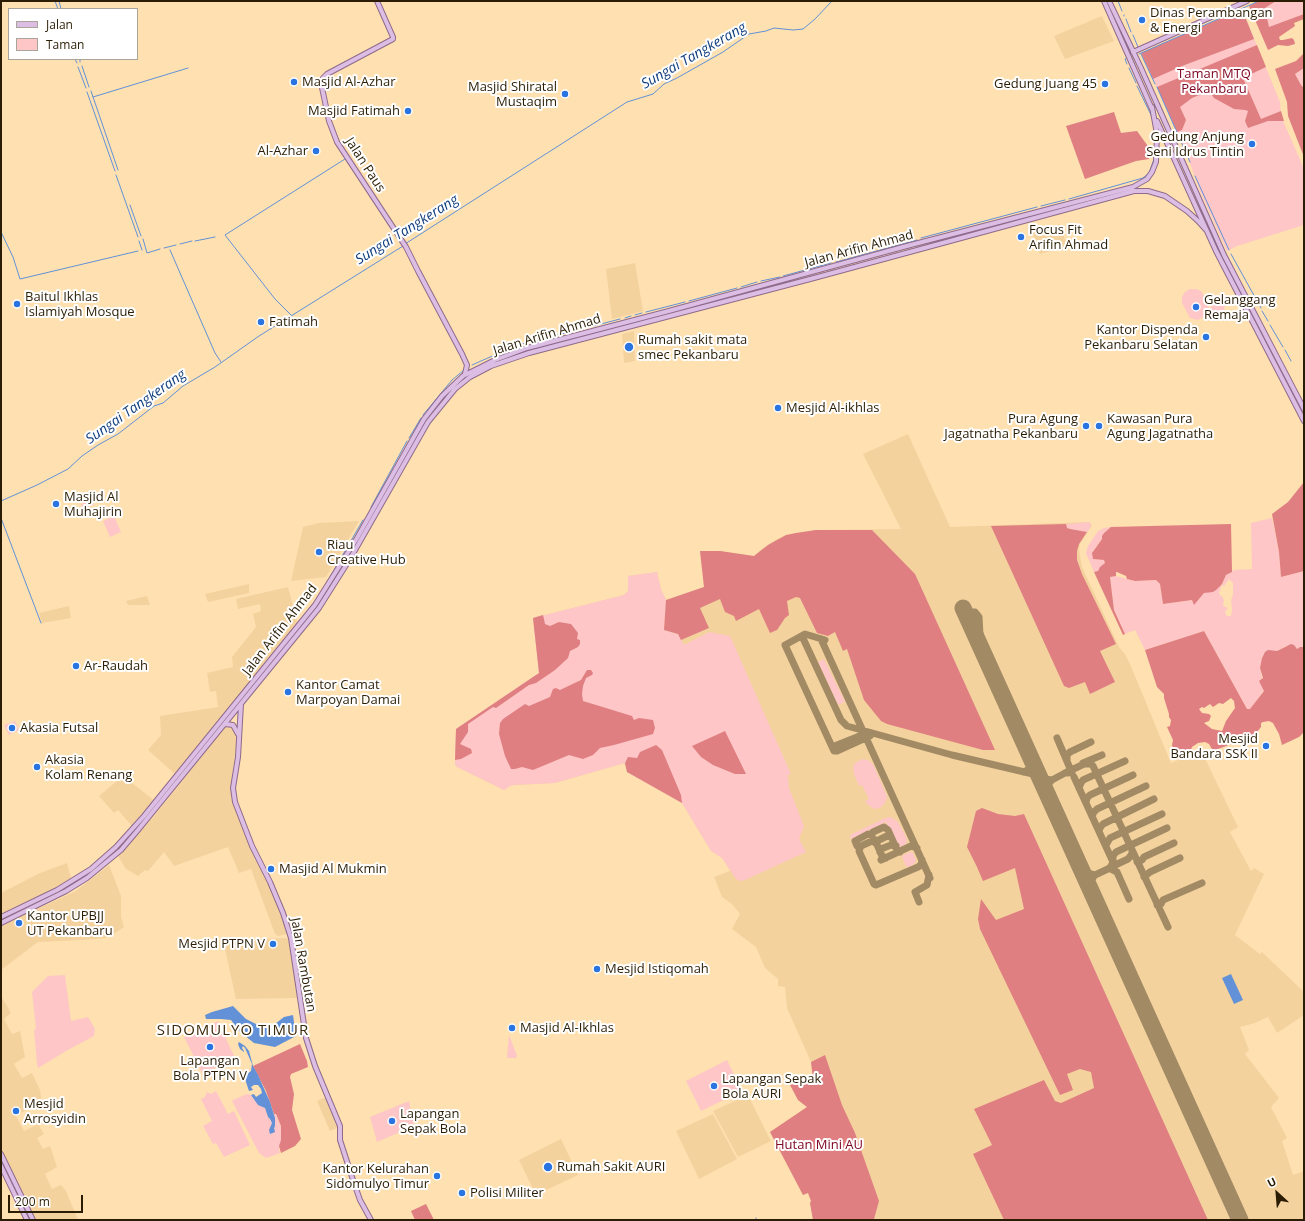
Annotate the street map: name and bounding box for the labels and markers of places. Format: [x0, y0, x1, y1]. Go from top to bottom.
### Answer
place label: Dinas Perambangan & Energi [1150, 5, 1273, 36]
marker: Dinas Perambangan & Energi [1137, 15, 1147, 25]
place label: Masjid Al-Azhar [302, 74, 396, 90]
place label: Gedung Juang 45 [994, 76, 1097, 92]
marker: Masjid Al-Azhar [289, 77, 299, 87]
place label: Masjid Shiratal Mustaqim [468, 79, 557, 110]
marker: Gedung Juang 45 [1100, 79, 1110, 89]
marker: Masjid Shiratal Mustaqim [560, 89, 570, 99]
place label: Masjid Fatimah [308, 103, 400, 119]
marker: Masjid Fatimah [403, 106, 413, 116]
place label: Gedung Anjung Seni Idrus Tintin [1146, 129, 1244, 160]
marker: Gedung Anjung Seni Idrus Tintin [1247, 139, 1257, 149]
place label: Al-Azhar [257, 143, 308, 159]
marker: Al-Azhar [311, 146, 321, 156]
place label: Focus Fit Arifin Ahmad [1029, 222, 1108, 253]
marker: Focus Fit Arifin Ahmad [1016, 232, 1026, 242]
place label: Baitul Ikhlas Islamiyah Mosque [25, 289, 135, 320]
place label: Gelanggang Remaja [1204, 292, 1276, 323]
marker: Baitul Ikhlas Islamiyah Mosque [12, 299, 22, 309]
marker: Gelanggang Remaja [1191, 302, 1201, 312]
place label: Fatimah [269, 314, 318, 330]
marker: Fatimah [256, 317, 266, 327]
place label: Kantor Dispenda Pekanbaru Selatan [1084, 322, 1198, 353]
place label: Rumah sakit mata smec Pekanbaru [638, 332, 747, 363]
marker: Kantor Dispenda Pekanbaru Selatan [1201, 332, 1211, 342]
marker: Rumah sakit mata smec Pekanbaru [623, 341, 635, 353]
place label: Mesjid Al-ikhlas [786, 400, 880, 416]
marker: Mesjid Al-ikhlas [773, 403, 783, 413]
place label: Pura Agung Jagatnatha Pekanbaru [944, 411, 1078, 442]
place label: Kawasan Pura Agung Jagatnatha [1107, 411, 1213, 442]
marker: Pura Agung Jagatnatha Pekanbaru [1081, 421, 1091, 431]
marker: Kawasan Pura Agung Jagatnatha [1094, 421, 1104, 431]
place label: Masjid Al Muhajirin [64, 489, 122, 520]
marker: Masjid Al Muhajirin [51, 499, 61, 509]
place label: Riau Creative Hub [327, 537, 406, 568]
marker: Riau Creative Hub [314, 547, 324, 557]
place label: Ar-Raudah [84, 658, 148, 674]
marker: Ar-Raudah [71, 661, 81, 671]
place label: Kantor Camat Marpoyan Damai [296, 677, 400, 708]
marker: Kantor Camat Marpoyan Damai [283, 687, 293, 697]
place label: Akasia Futsal [20, 720, 98, 736]
marker: Akasia Futsal [7, 723, 17, 733]
place label: Mesjid Bandara SSK II [1170, 731, 1258, 762]
marker: Mesjid Bandara SSK II [1261, 741, 1271, 751]
place label: Akasia Kolam Renang [45, 752, 132, 783]
marker: Akasia Kolam Renang [32, 762, 42, 772]
place label: Masjid Al Mukmin [279, 861, 387, 877]
marker: Masjid Al Mukmin [266, 864, 276, 874]
place label: Kantor UPBJJ UT Pekanbaru [27, 908, 113, 939]
marker: Kantor UPBJJ UT Pekanbaru [14, 918, 24, 928]
place label: Mesjid PTPN V [178, 936, 265, 952]
marker: Mesjid PTPN V [268, 939, 278, 949]
place label: Mesjid Istiqomah [605, 961, 709, 977]
marker: Mesjid Istiqomah [592, 964, 602, 974]
place label: Masjid Al-Ikhlas [520, 1020, 614, 1036]
marker: Masjid Al-Ikhlas [507, 1023, 517, 1033]
marker: Lapangan Bola PTPN V [205, 1042, 215, 1052]
place label: Lapangan Bola PTPN V [173, 1053, 247, 1084]
place label: Lapangan Sepak Bola AURI [722, 1071, 821, 1102]
marker: Lapangan Sepak Bola AURI [709, 1081, 719, 1091]
place label: Mesjid Arrosyidin [24, 1096, 86, 1127]
marker: Mesjid Arrosyidin [11, 1106, 21, 1116]
place label: Lapangan Sepak Bola [400, 1106, 467, 1137]
marker: Lapangan Sepak Bola [387, 1116, 397, 1126]
place label: Rumah Sakit AURI [557, 1159, 665, 1175]
place label: Kantor Kelurahan Sidomulyo Timur [322, 1161, 429, 1192]
marker: Rumah Sakit AURI [542, 1161, 554, 1173]
marker: Kantor Kelurahan Sidomulyo Timur [432, 1171, 442, 1181]
place label: Polisi Militer [470, 1185, 544, 1201]
marker: Polisi Militer [457, 1188, 467, 1198]

